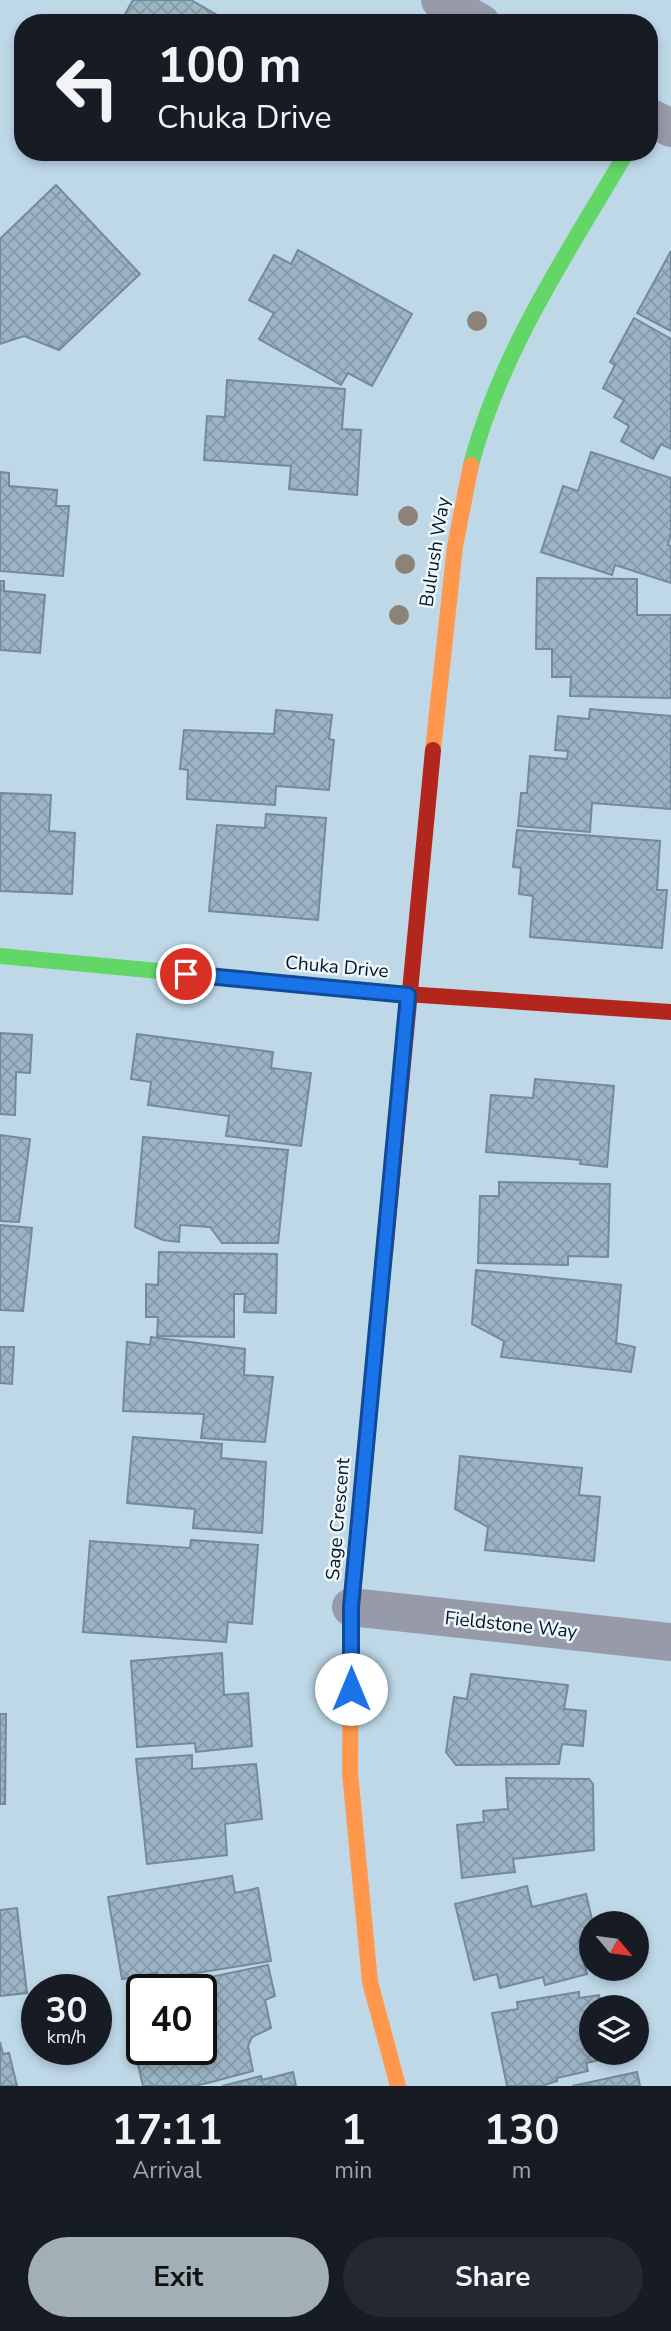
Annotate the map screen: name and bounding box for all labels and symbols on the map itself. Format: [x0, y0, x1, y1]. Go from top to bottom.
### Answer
street label: Bulrush Way [413, 495, 457, 609]
pin [156, 944, 216, 1004]
street label: Chuka Drive [284, 950, 390, 984]
street label: Sage Crescent [320, 1456, 356, 1581]
street label: Fieldstone Way [443, 1605, 579, 1645]
position arrow [314, 1652, 388, 1726]
north arrow [579, 1911, 649, 1981]
speed limit sign: 40 [126, 1974, 217, 2065]

